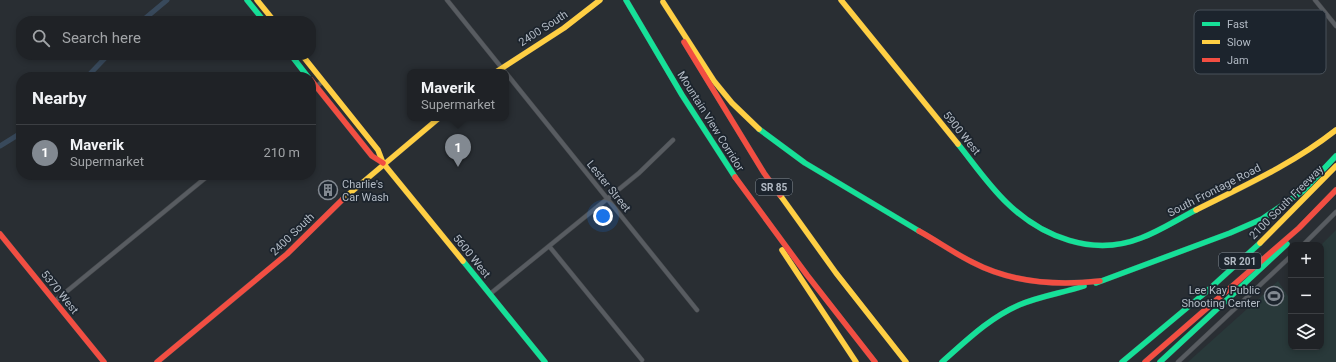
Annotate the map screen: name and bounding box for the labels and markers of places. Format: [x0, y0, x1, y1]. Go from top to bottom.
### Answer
pin: 1 [445, 134, 471, 167]
place label: Charlie's Car Wash [342, 178, 389, 204]
building icon: Charlie's Car Wash [317, 179, 339, 201]
place label: Lee Kay Public Shooting Center [1181, 284, 1260, 310]
sports icon: Lee Kay Public Shooting Center [1263, 285, 1285, 307]

